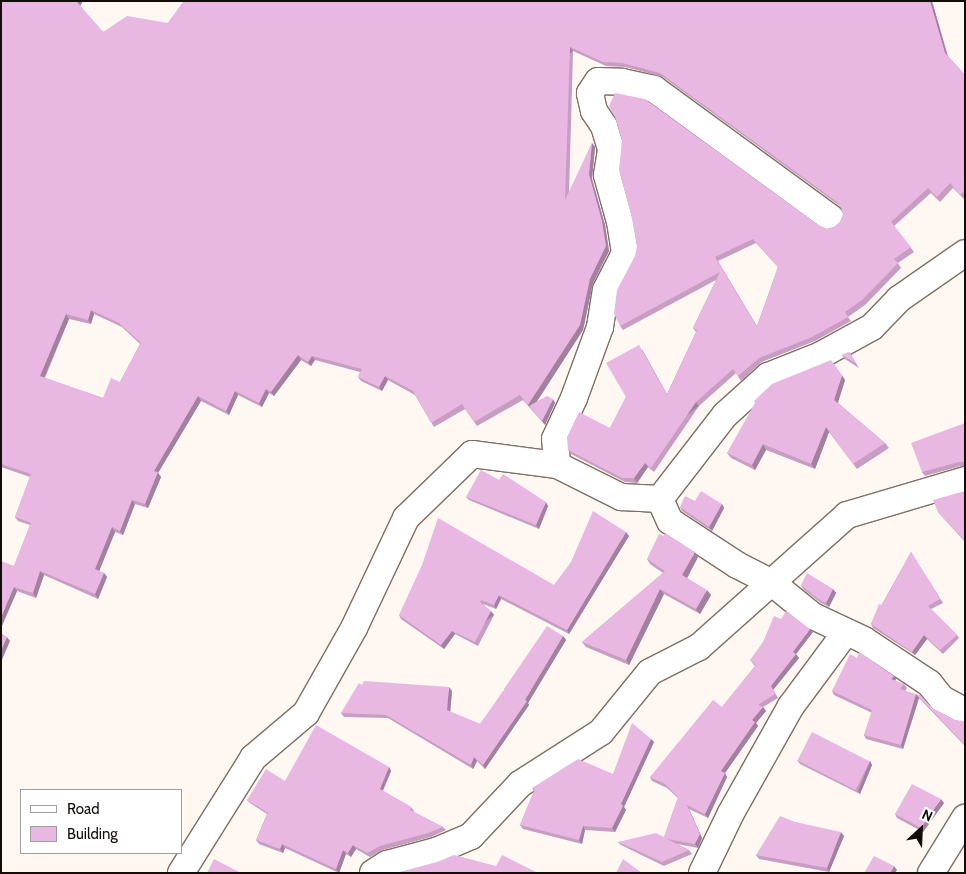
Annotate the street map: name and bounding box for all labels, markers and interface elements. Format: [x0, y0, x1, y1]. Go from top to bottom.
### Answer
legend [20, 789, 182, 854]
text: Road [67, 800, 100, 818]
north arrow [896, 804, 946, 854]
text: N [919, 805, 936, 826]
text: Building [67, 825, 118, 843]

